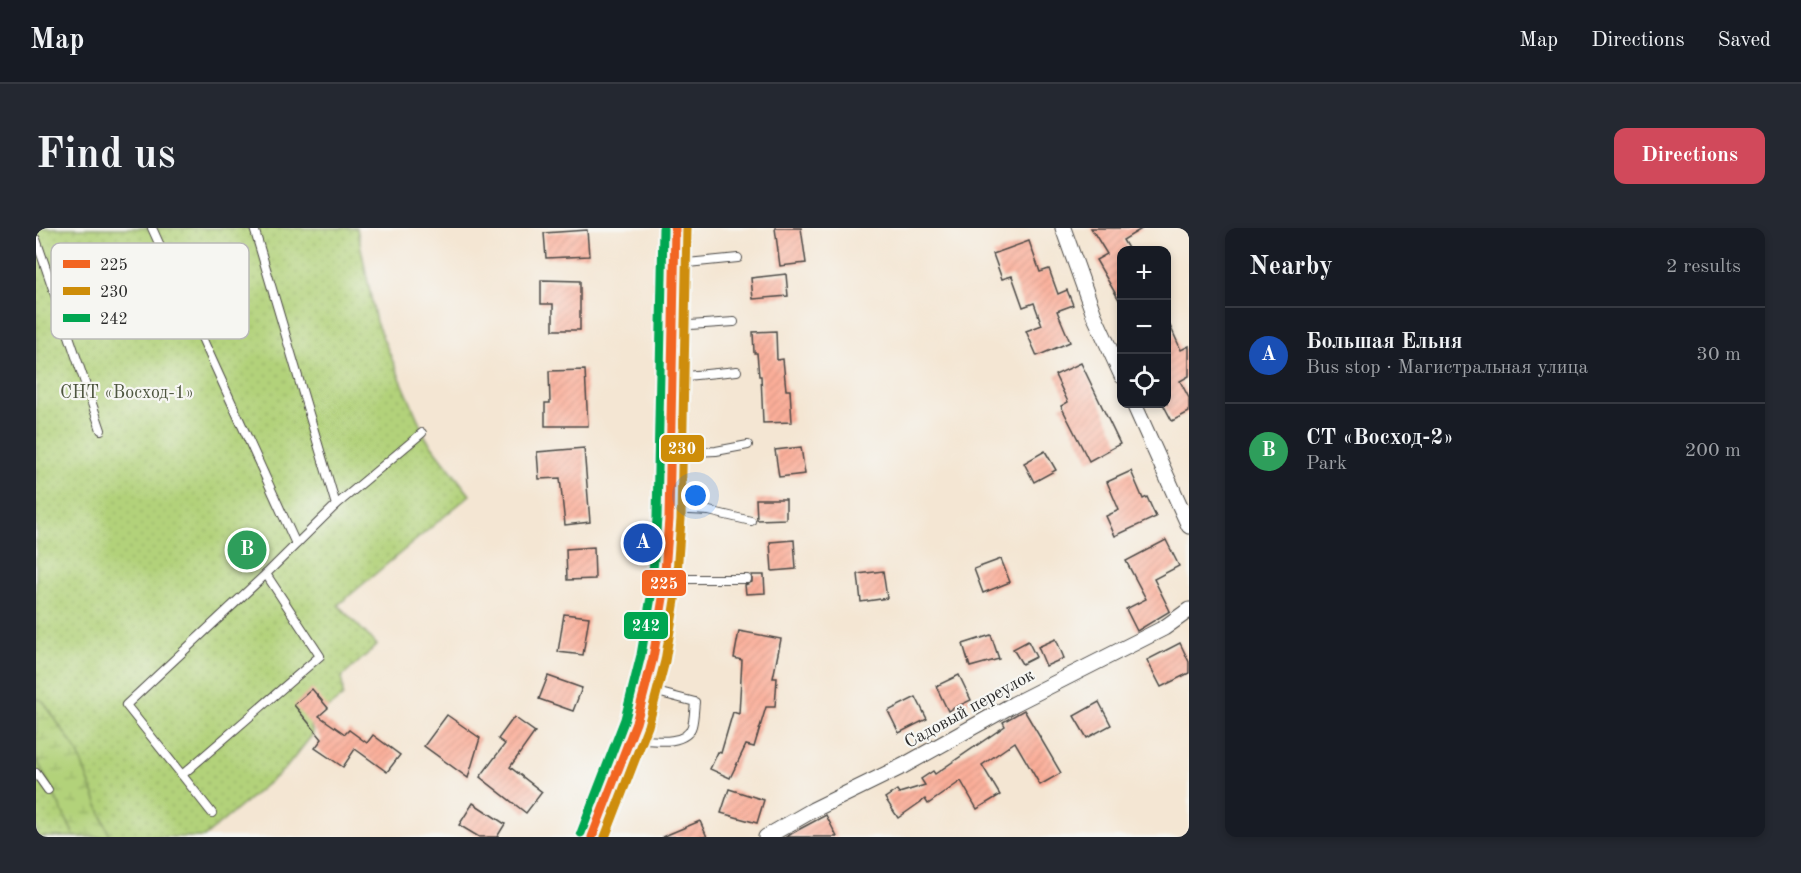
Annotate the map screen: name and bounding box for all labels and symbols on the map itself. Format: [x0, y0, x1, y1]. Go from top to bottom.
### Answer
legend [51, 243, 249, 339]
text: 225 [100, 258, 128, 274]
text: 230 [100, 285, 128, 301]
text: 242 [100, 312, 128, 328]
park label: СНТ «Восход-1» [60, 384, 194, 402]
line badge: 230 [660, 434, 705, 463]
text: 230 [668, 442, 696, 458]
your location [681, 481, 710, 510]
pin: A [624, 520, 662, 566]
pin: B [228, 528, 266, 572]
line badge: 225 [641, 569, 687, 597]
text: 225 [650, 577, 678, 593]
line badge: 242 [623, 611, 669, 640]
text: 242 [632, 619, 660, 635]
street label: Садовый переулок [902, 666, 1037, 752]

